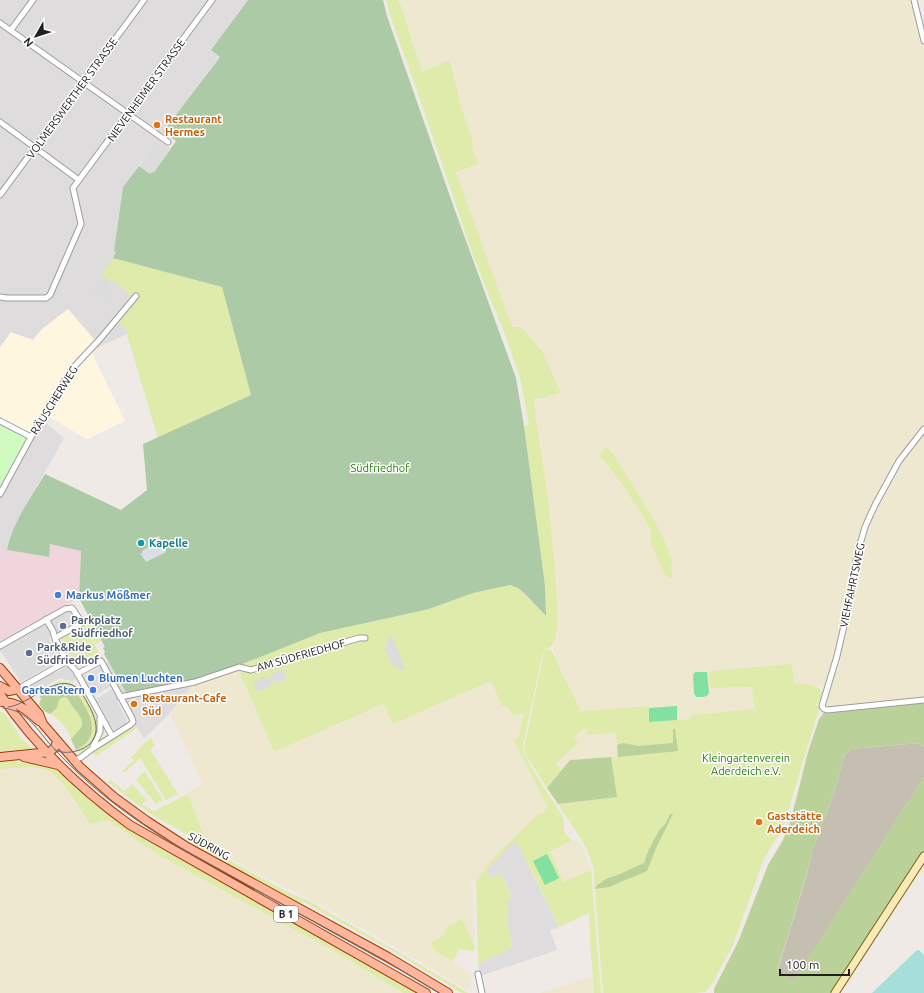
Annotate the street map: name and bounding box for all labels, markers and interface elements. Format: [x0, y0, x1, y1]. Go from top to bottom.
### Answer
north arrow [16, 16, 56, 56]
text: N [21, 35, 35, 49]
street label: VOLMERSWERTHER STRASSE [24, 35, 120, 161]
street label: NIEVENHEIMER STRASSE [105, 36, 187, 144]
place label: Restaurant Hermes [165, 113, 222, 138]
marker: Restaurant Hermes [152, 120, 162, 130]
street label: RÄUSCHERWEG [28, 364, 80, 436]
park label: Südfriedhof [351, 462, 410, 474]
place label: Kapelle [149, 537, 188, 549]
marker: Kapelle [136, 538, 146, 548]
street label: VIEHFAHRTSWEG [837, 542, 867, 628]
place label: Markus Mößmer [66, 589, 151, 601]
marker: Markus Mößmer [53, 590, 63, 600]
place label: Parkplatz Südfriedhof [71, 614, 133, 639]
marker: Parkplatz Südfriedhof [58, 621, 68, 631]
street label: AM SÜDFRIEDHOF [255, 637, 347, 673]
place label: Park&Ride Südfriedhof [37, 641, 99, 666]
marker: Park&Ride Südfriedhof [24, 648, 34, 658]
place label: Blumen Luchten [99, 672, 183, 684]
marker: Blumen Luchten [86, 673, 96, 683]
place label: GartenStern [21, 684, 85, 696]
marker: GartenStern [88, 685, 98, 695]
place label: Restaurant-Cafe Süd [142, 692, 227, 717]
marker: Restaurant-Cafe Süd [129, 699, 139, 709]
park label: Kleingartenverein Aderdeich e.V. [702, 752, 790, 777]
place label: Gaststätte Aderdeich [767, 810, 822, 835]
marker: Gaststätte Aderdeich [754, 817, 764, 827]
street label: SÜDRING [186, 830, 232, 862]
road number: B 1 [274, 906, 298, 922]
scale bar [780, 951, 849, 977]
text: 100 m [786, 958, 819, 971]

